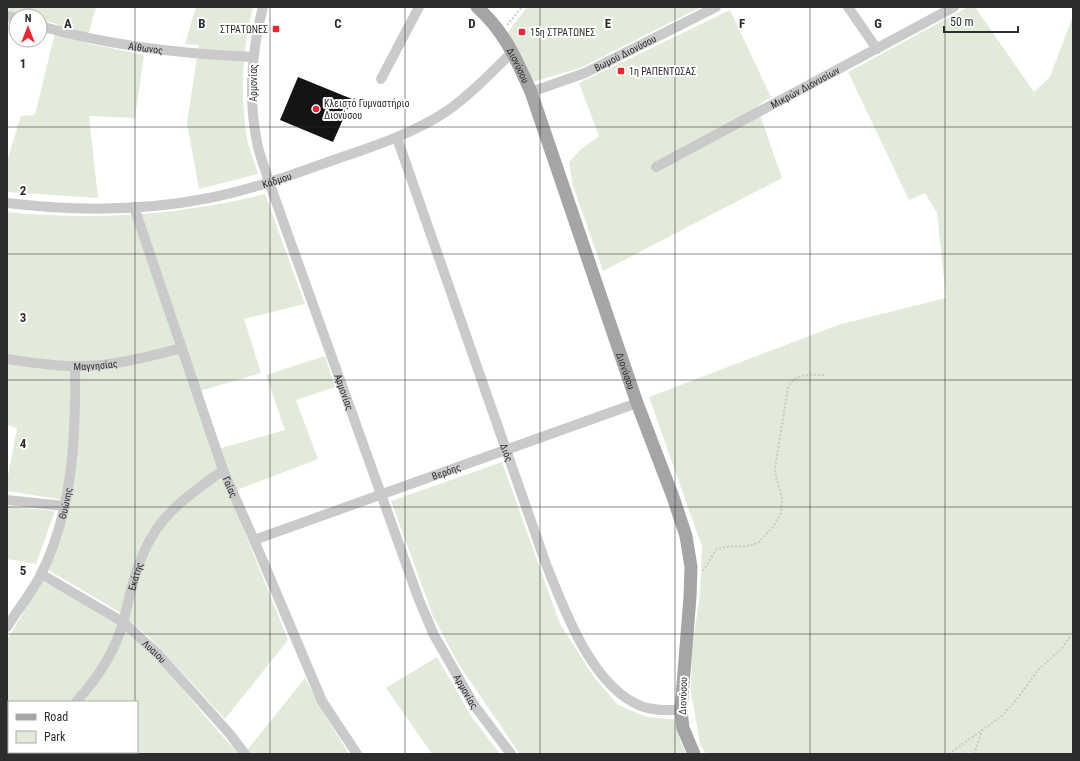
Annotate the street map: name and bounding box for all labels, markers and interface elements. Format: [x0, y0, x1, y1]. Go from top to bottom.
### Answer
north arrow [8, 8, 48, 48]
scale bar [944, 8, 1018, 34]
text: N [25, 12, 32, 25]
text: 50 m [950, 15, 974, 29]
text: A [64, 16, 72, 31]
text: B [198, 16, 206, 31]
text: C [334, 16, 342, 31]
text: D [468, 16, 476, 31]
text: E [605, 16, 612, 31]
text: F [739, 16, 745, 31]
text: G [874, 16, 882, 31]
place label: ΣΤΡΑΤΩΝΕΣ [220, 24, 268, 35]
marker: ΣΤΡΑΤΩΝΕΣ [271, 24, 281, 34]
marker: 15η ΣΤΡΑΤΩΝΕΣ [517, 27, 527, 37]
place label: 15η ΣΤΡΑΤΩΝΕΣ [530, 27, 595, 38]
street label: Βωμού Διονύσου [592, 33, 658, 73]
street label: Αίθωνος [128, 40, 164, 57]
street label: Διονύσου [505, 46, 532, 85]
text: 1 [20, 56, 26, 71]
street label: Αρμονίας [248, 64, 260, 102]
street label: Μικρών Διονυσίων [768, 64, 842, 110]
marker: 1η ΡΑΠΕΝΤΩΣΑΣ [616, 66, 626, 76]
place label: 1η ΡΑΠΕΝΤΩΣΑΣ [629, 66, 696, 77]
place label: Κλειστό Γυμναστήριο Διονύσου [324, 98, 409, 121]
marker: Κλειστό Γυμναστήριο Διονύσου [311, 104, 321, 114]
street label: Κάδμου [261, 170, 293, 190]
text: 2 [20, 183, 27, 198]
text: 3 [20, 310, 26, 325]
street label: Διονύσου [615, 351, 637, 391]
street label: Μαγνησίας [74, 357, 119, 372]
street label: Αρμονίας [333, 372, 356, 412]
text: 4 [20, 436, 27, 451]
street label: Διός [499, 442, 515, 464]
street label: Βερόης [430, 461, 463, 482]
street label: Γαίας [221, 475, 240, 500]
street label: Θυώνης [56, 486, 75, 520]
street label: Εκάτης [126, 560, 146, 592]
text: 5 [20, 563, 27, 578]
street label: Λυαιου [141, 637, 169, 665]
street label: Αρμονίας [452, 672, 480, 712]
street label: Διονύσου [677, 677, 689, 715]
legend [8, 701, 138, 753]
text: Road [44, 710, 68, 724]
text: Park [44, 730, 66, 744]

